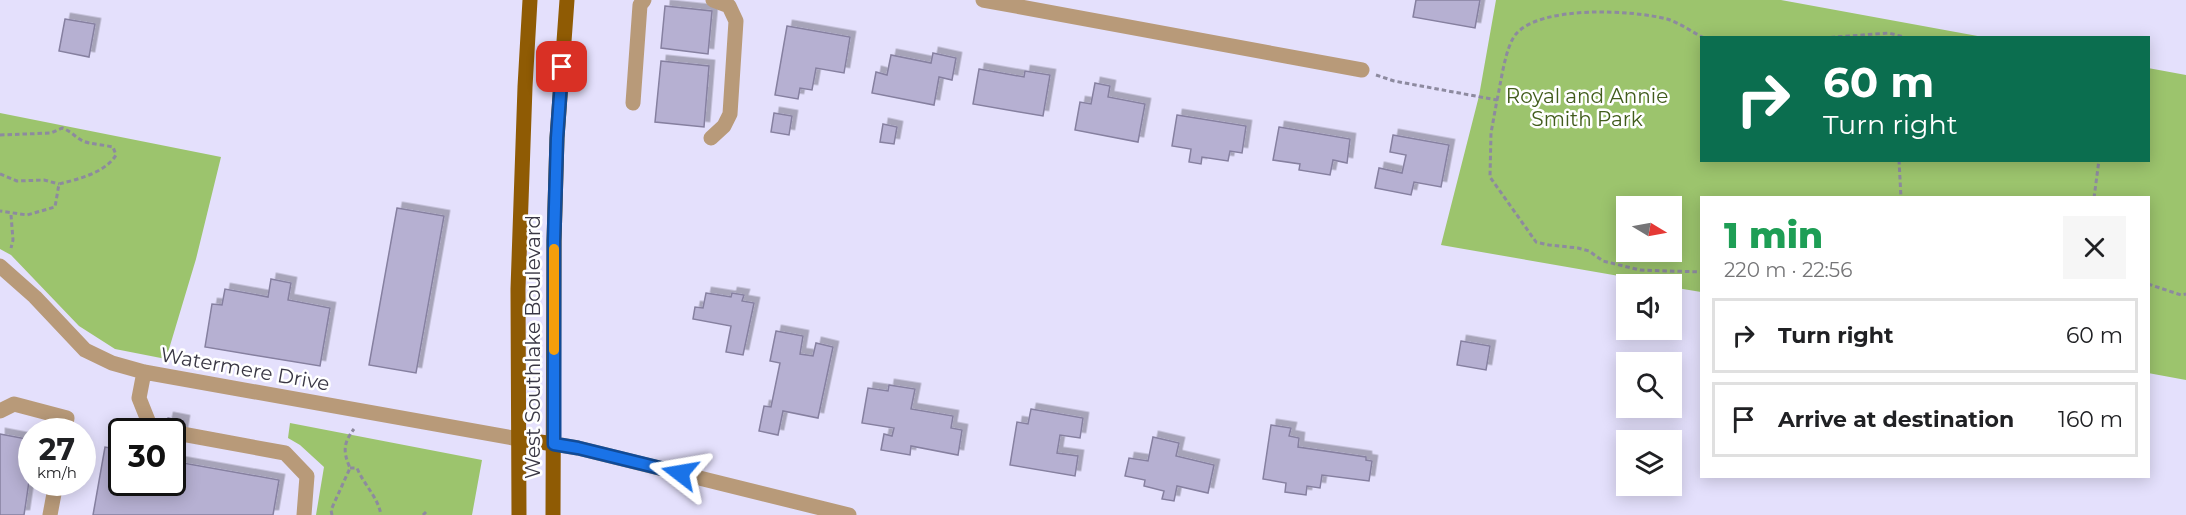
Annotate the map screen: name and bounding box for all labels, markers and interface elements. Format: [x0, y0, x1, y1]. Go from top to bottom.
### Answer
pin [536, 41, 587, 92]
icon: arrive [545, 50, 578, 83]
text: 60 m [1823, 56, 1934, 108]
icon: right [1724, 60, 1802, 138]
park label: Royal and Annie Smith Park [1506, 84, 1668, 131]
text: Turn right [1823, 108, 1958, 141]
north arrow [1616, 196, 1682, 262]
map controls [1616, 196, 1682, 496]
text: 1 min [1724, 213, 1823, 257]
street label: West Southlake Boulevard [521, 215, 545, 479]
button: close [2063, 216, 2126, 279]
text: 220 m · 22:56 [1724, 258, 1852, 282]
button: sound [1616, 274, 1682, 340]
icon: right [1727, 319, 1760, 352]
text: Turn right [1778, 322, 1893, 349]
text: 60 m [2066, 322, 2123, 349]
street label: Watermere Drive [159, 342, 331, 396]
button: search [1616, 352, 1682, 418]
icon: arrive [1727, 403, 1760, 436]
text: Arrive at destination [1778, 406, 2014, 433]
text: 160 m [2058, 406, 2123, 433]
speed limit sign: 30 [108, 418, 186, 496]
button: layers [1616, 430, 1682, 496]
text: 27 [39, 431, 75, 468]
position arrow [648, 441, 712, 505]
text: km/h [37, 463, 77, 482]

